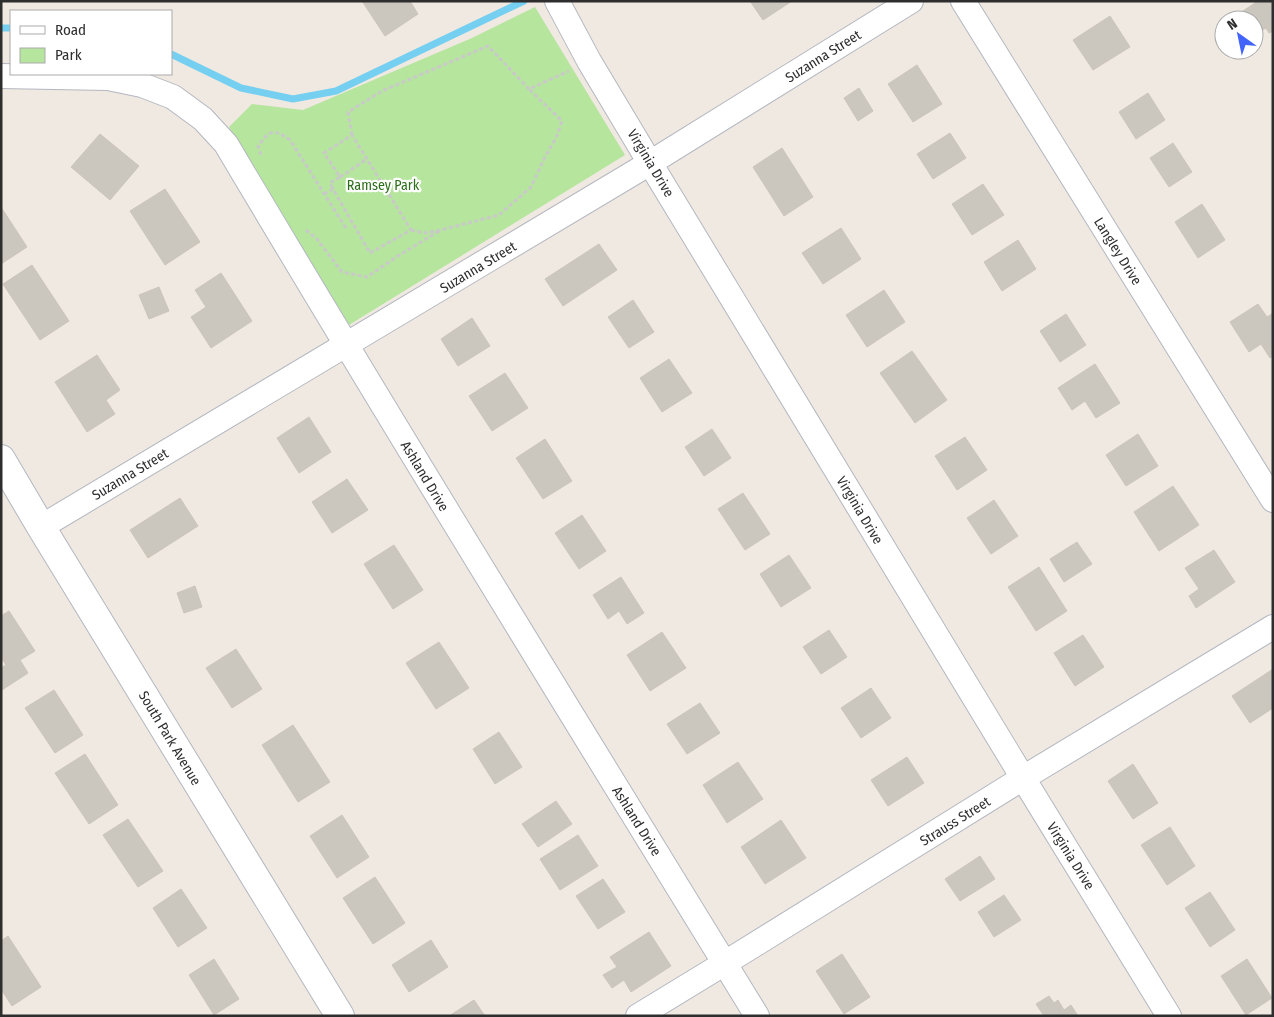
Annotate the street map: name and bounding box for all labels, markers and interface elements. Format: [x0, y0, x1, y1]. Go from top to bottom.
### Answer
legend [10, 10, 172, 75]
north arrow [1214, 10, 1264, 60]
text: N [1224, 15, 1240, 34]
text: Road [55, 21, 86, 39]
street label: Suzanna Street [782, 26, 865, 86]
text: Park [55, 46, 82, 64]
street label: Virginia Drive [624, 126, 678, 200]
park label: Ramsey Park [347, 177, 420, 194]
street label: Langley Drive [1090, 214, 1145, 288]
street label: Suzanna Street [437, 238, 520, 297]
street label: Ashland Drive [397, 438, 452, 515]
street label: Suzanna Street [89, 445, 172, 504]
street label: Virginia Drive [833, 473, 887, 547]
street label: South Park Avenue [135, 688, 204, 789]
street label: Ashland Drive [608, 783, 665, 859]
street label: Strauss Street [917, 793, 994, 850]
street label: Virginia Drive [1043, 819, 1098, 893]

